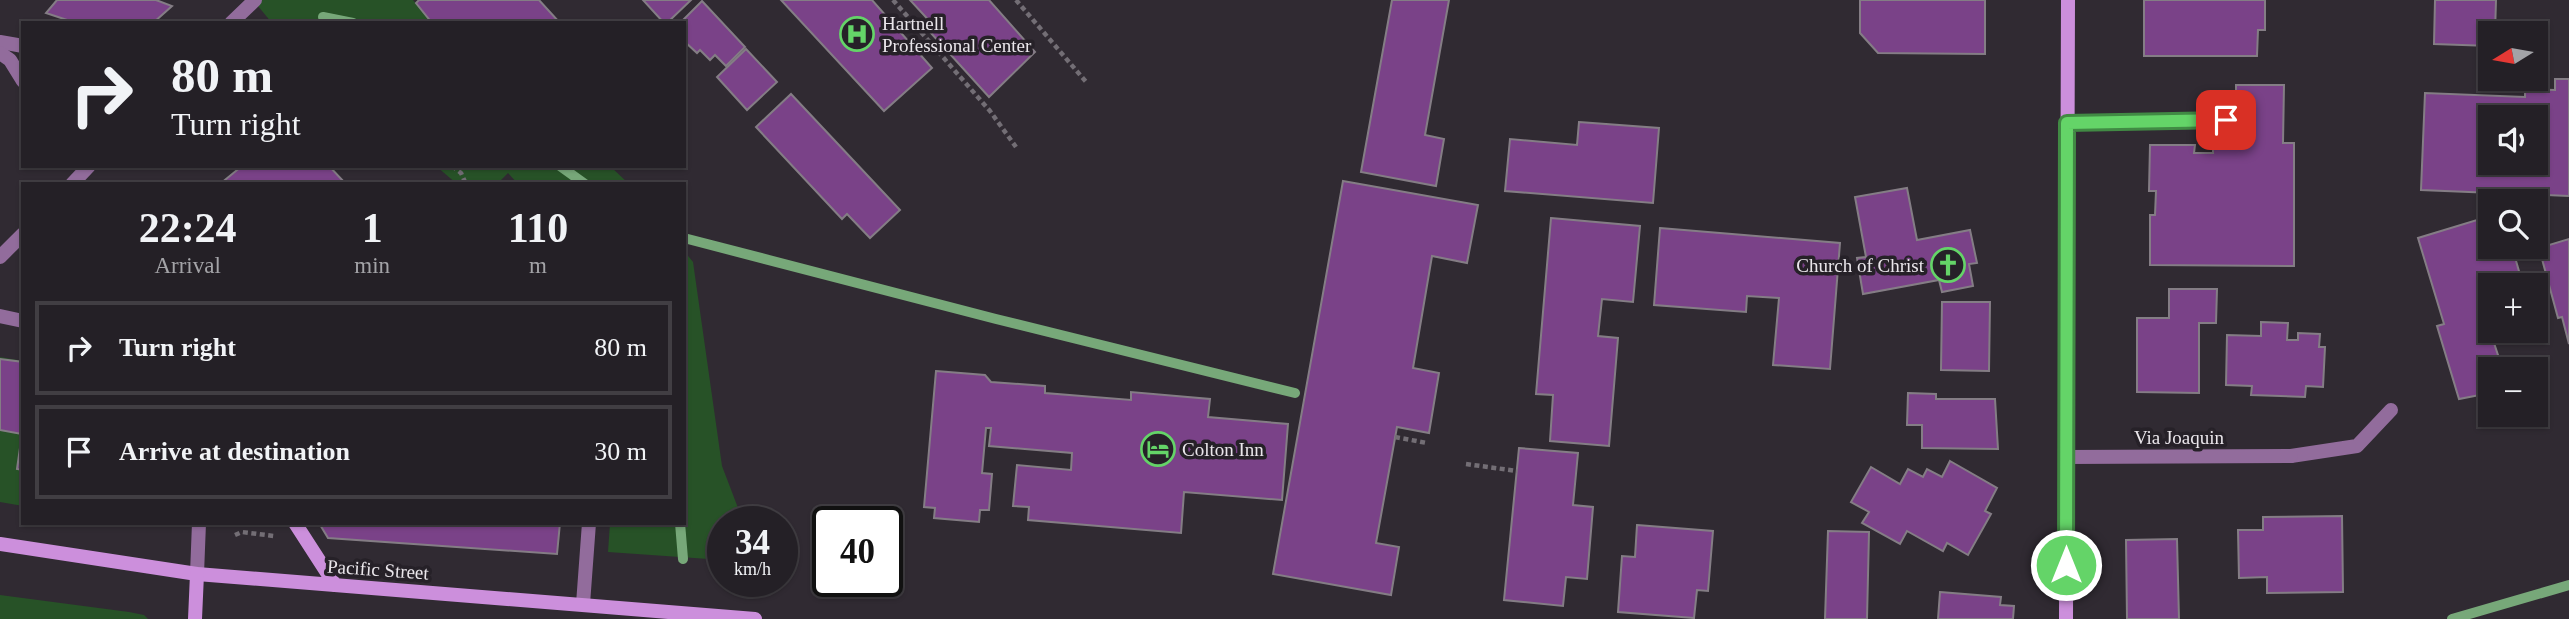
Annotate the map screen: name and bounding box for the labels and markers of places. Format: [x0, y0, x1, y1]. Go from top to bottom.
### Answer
place label: Hartnell Professional Center [882, 13, 1032, 56]
hospital icon: Hartnell Professional Center [838, 15, 876, 53]
pin [2196, 90, 2256, 150]
church icon: Church of Christ [1929, 246, 1967, 284]
place label: Church of Christ [1796, 255, 1925, 276]
hotel icon: Colton Inn [1139, 430, 1177, 468]
place label: Colton Inn [1182, 439, 1264, 460]

